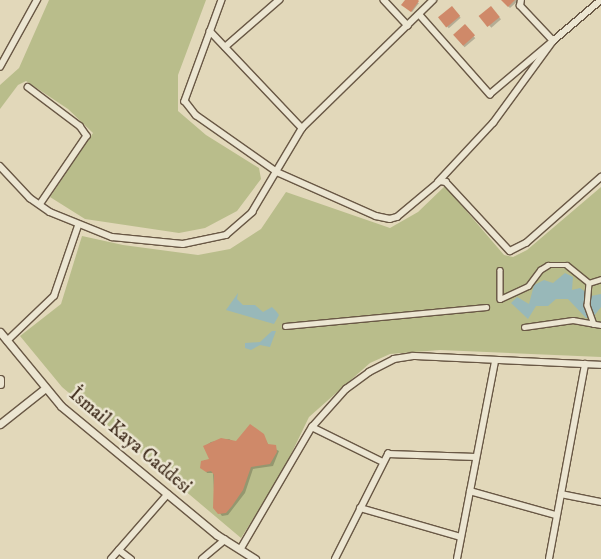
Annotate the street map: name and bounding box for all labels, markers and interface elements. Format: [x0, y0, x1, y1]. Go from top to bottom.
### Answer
street label: İsmail Kaya Caddesi [64, 383, 196, 499]

